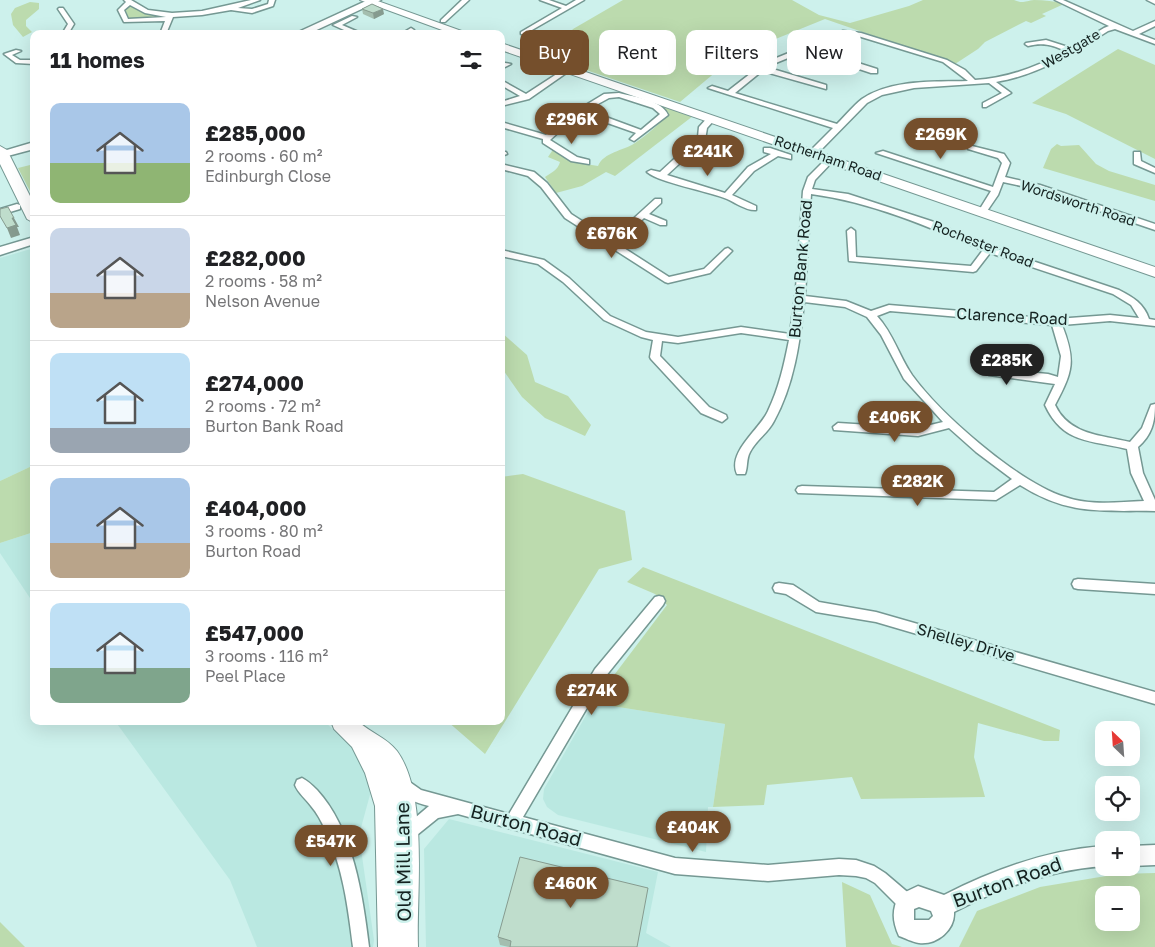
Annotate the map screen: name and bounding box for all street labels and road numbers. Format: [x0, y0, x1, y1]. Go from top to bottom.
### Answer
street label: Westgate [1039, 25, 1103, 72]
street label: Rotherham Road [772, 131, 884, 184]
street label: Wordsworth Road [1018, 176, 1138, 229]
street label: Burton Bank Road [784, 199, 816, 339]
street label: Rochester Road [930, 217, 1036, 271]
street label: Clarence Road [956, 303, 1068, 329]
street label: Shelley Drive [915, 618, 1017, 666]
street label: Burton Road [468, 799, 584, 850]
street label: Old Mill Lane [390, 802, 415, 922]
street label: Burton Road [949, 851, 1064, 912]

